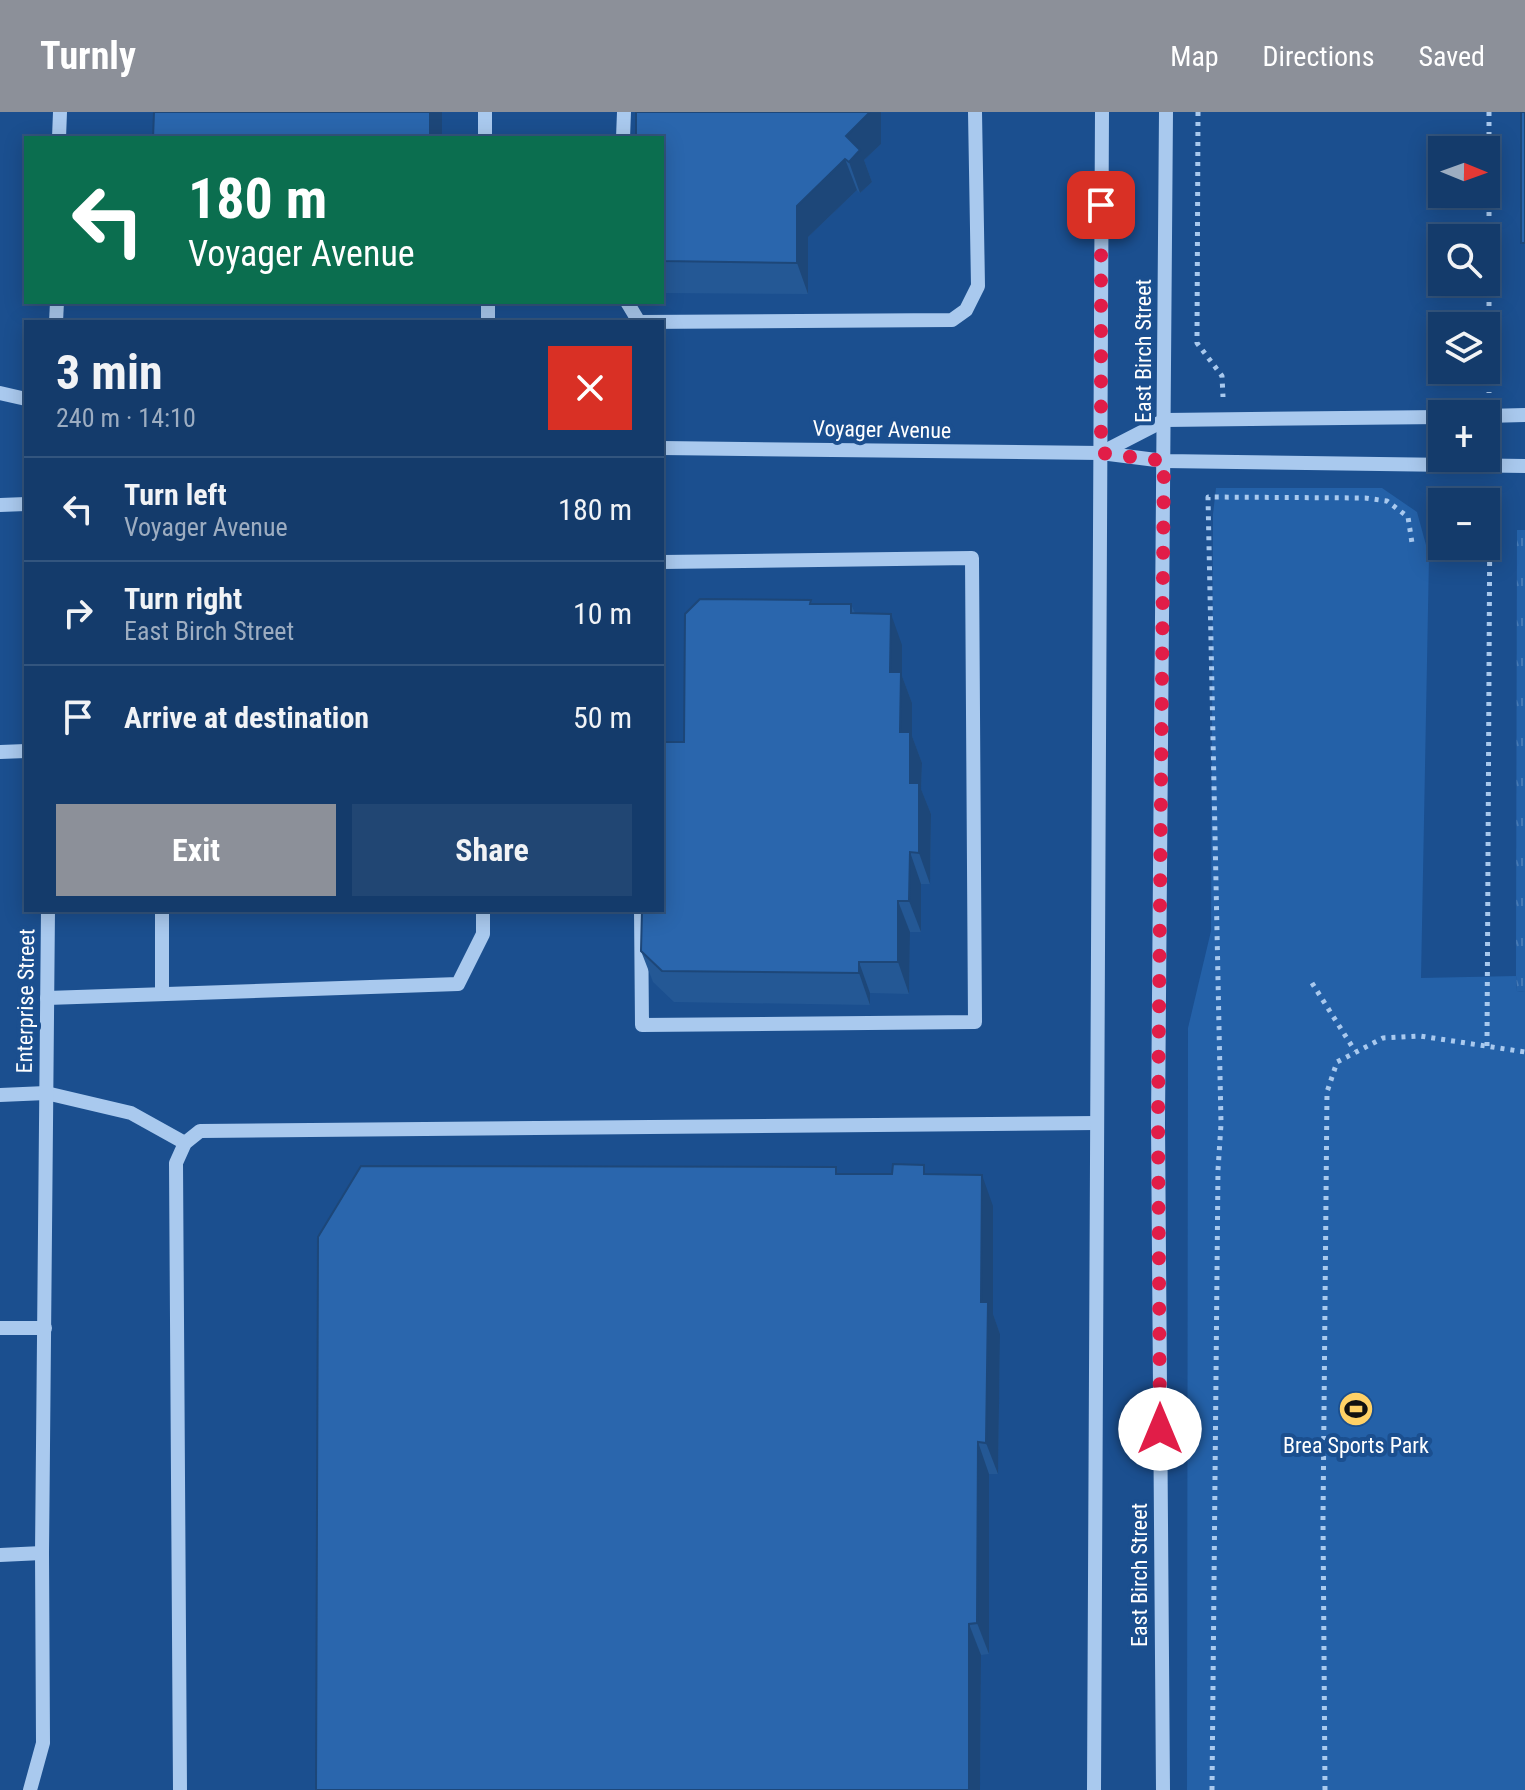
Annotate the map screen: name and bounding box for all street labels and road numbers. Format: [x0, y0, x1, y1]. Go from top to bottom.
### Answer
street label: East Birch Street [1131, 279, 1156, 423]
street label: Voyager Avenue [813, 416, 951, 443]
street label: Enterprise Street [12, 928, 39, 1074]
street label: East Birch Street [1127, 1503, 1152, 1647]

